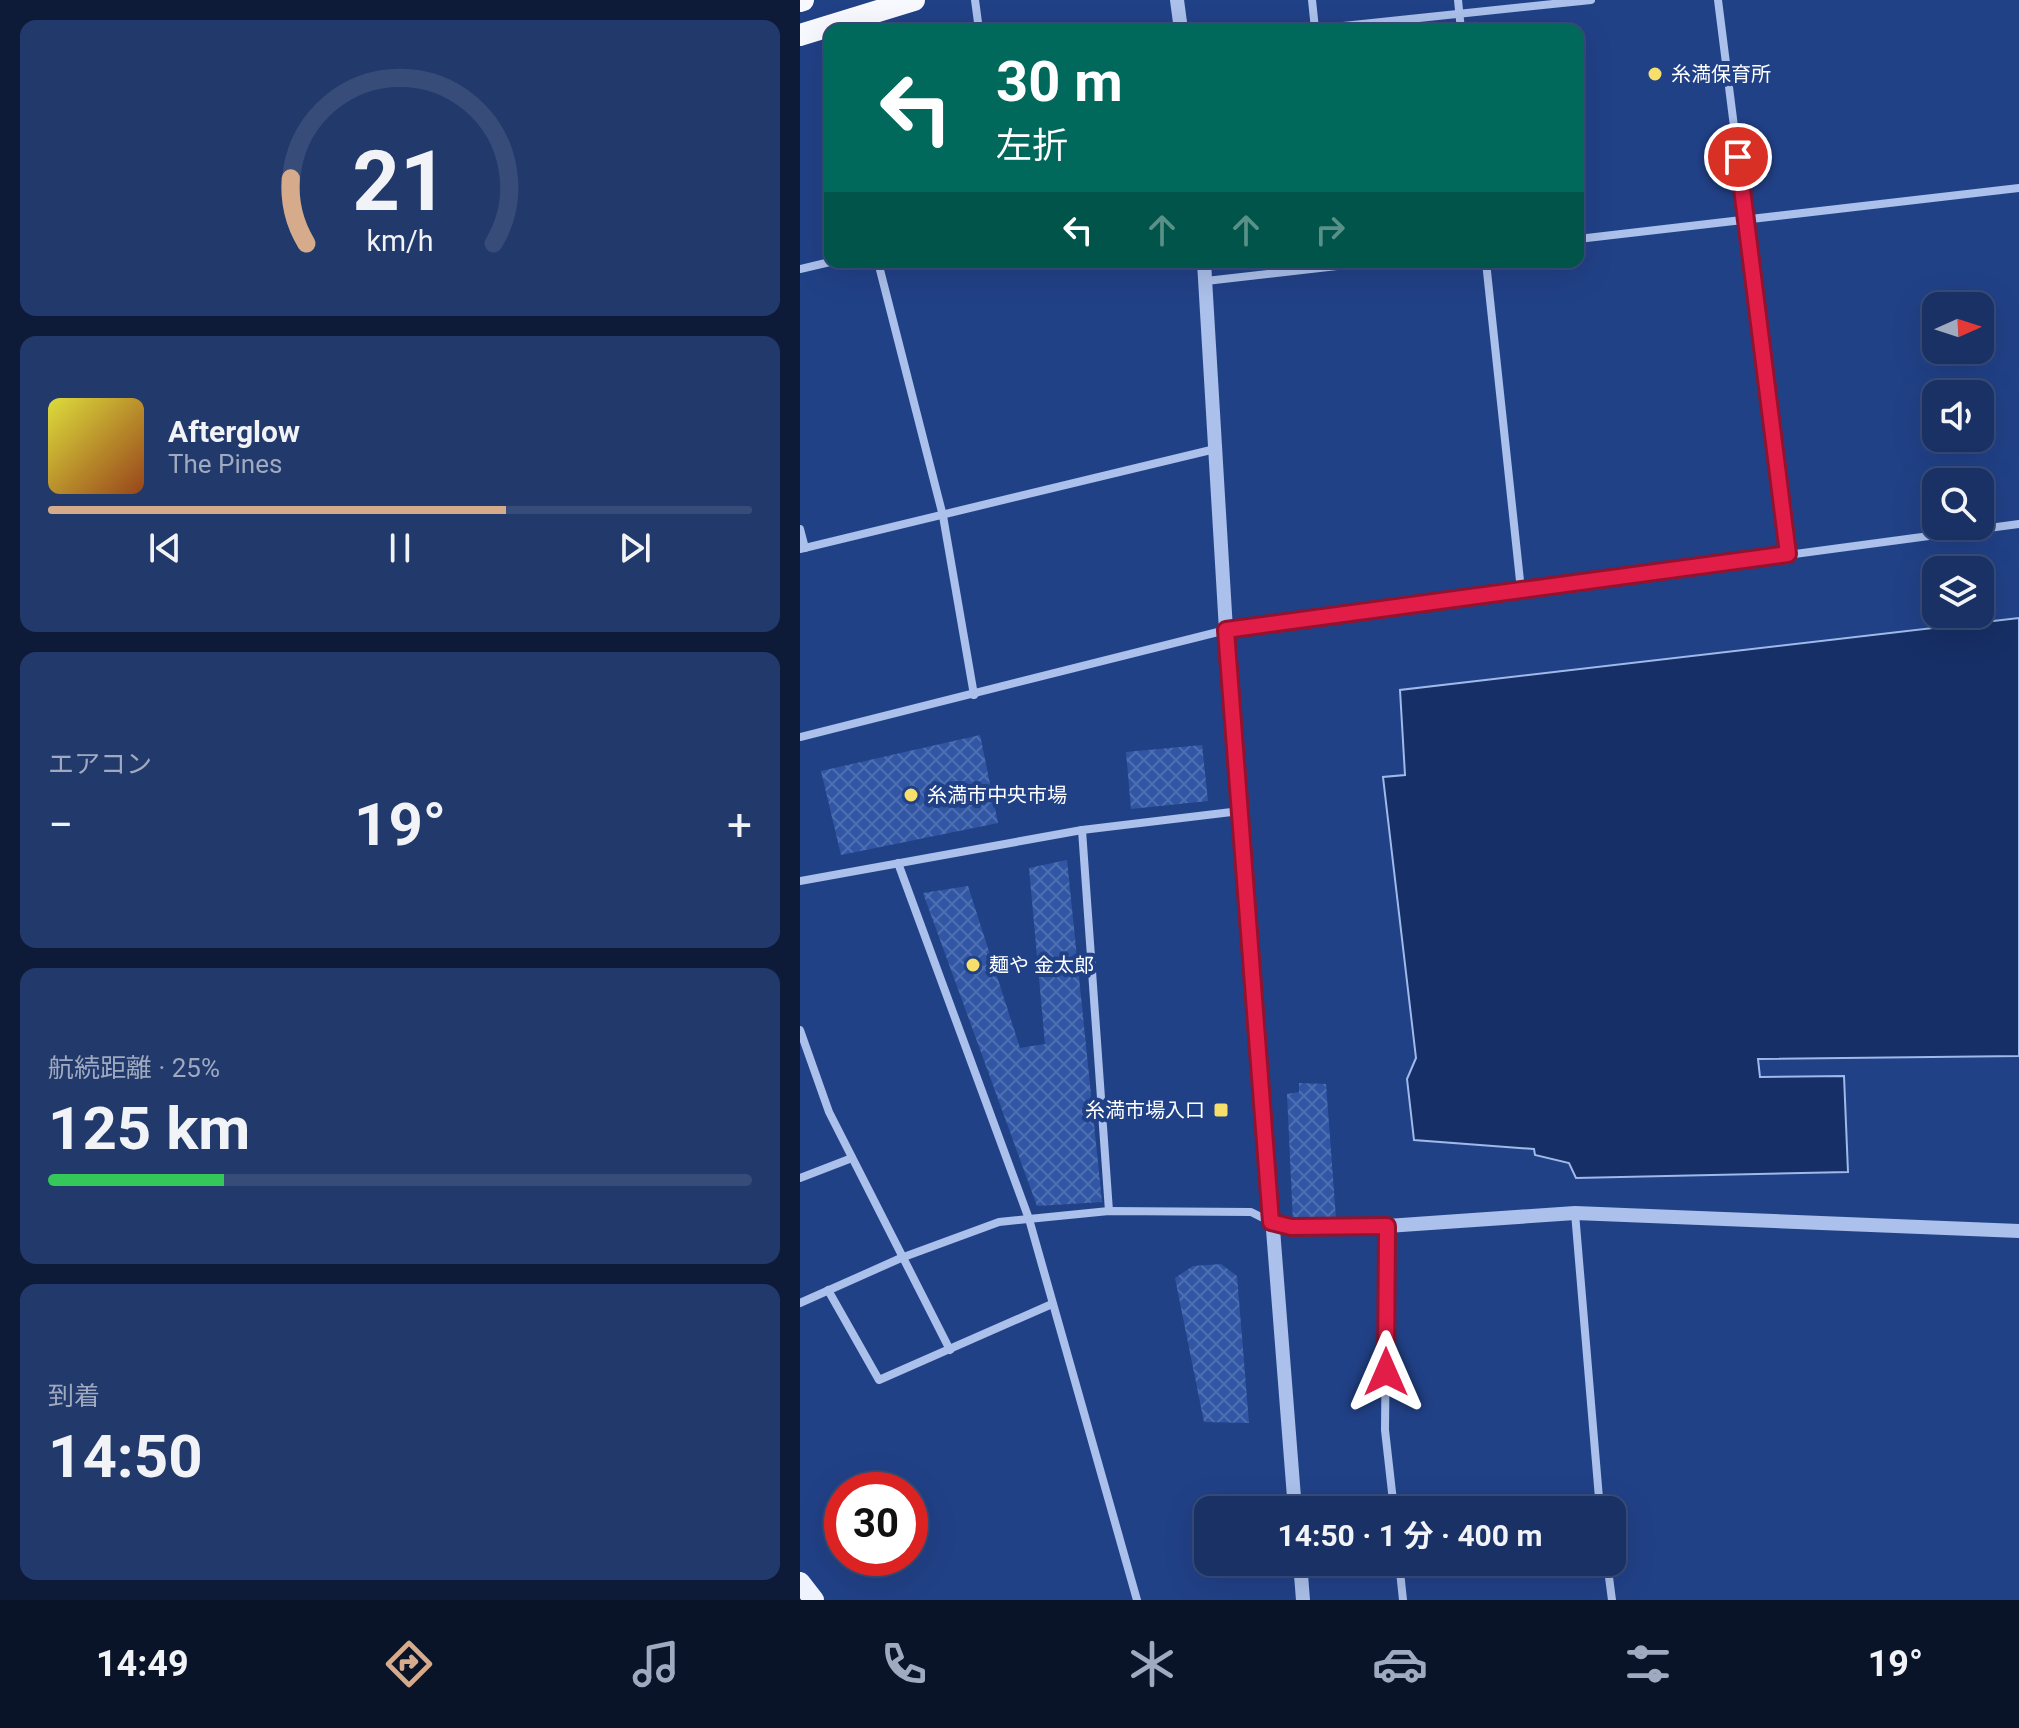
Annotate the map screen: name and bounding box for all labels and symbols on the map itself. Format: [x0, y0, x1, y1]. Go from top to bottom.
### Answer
place label: 糸満保育所 [1671, 62, 1771, 86]
marker: 糸満保育所 [1646, 65, 1664, 83]
pin [1704, 123, 1772, 191]
north arrow [1922, 292, 1994, 364]
place label: 糸満市中央市場 [927, 783, 1067, 807]
marker: 糸満市中央市場 [902, 786, 920, 804]
place label: 麺や 金太郎 [989, 953, 1094, 977]
marker: 麺や 金太郎 [964, 956, 982, 974]
place label: 糸満市場入口 [1085, 1098, 1205, 1122]
marker: 糸満市場入口 [1212, 1101, 1230, 1119]
position arrow [1344, 1330, 1428, 1414]
speed limit sign: 30 [824, 1472, 928, 1576]

